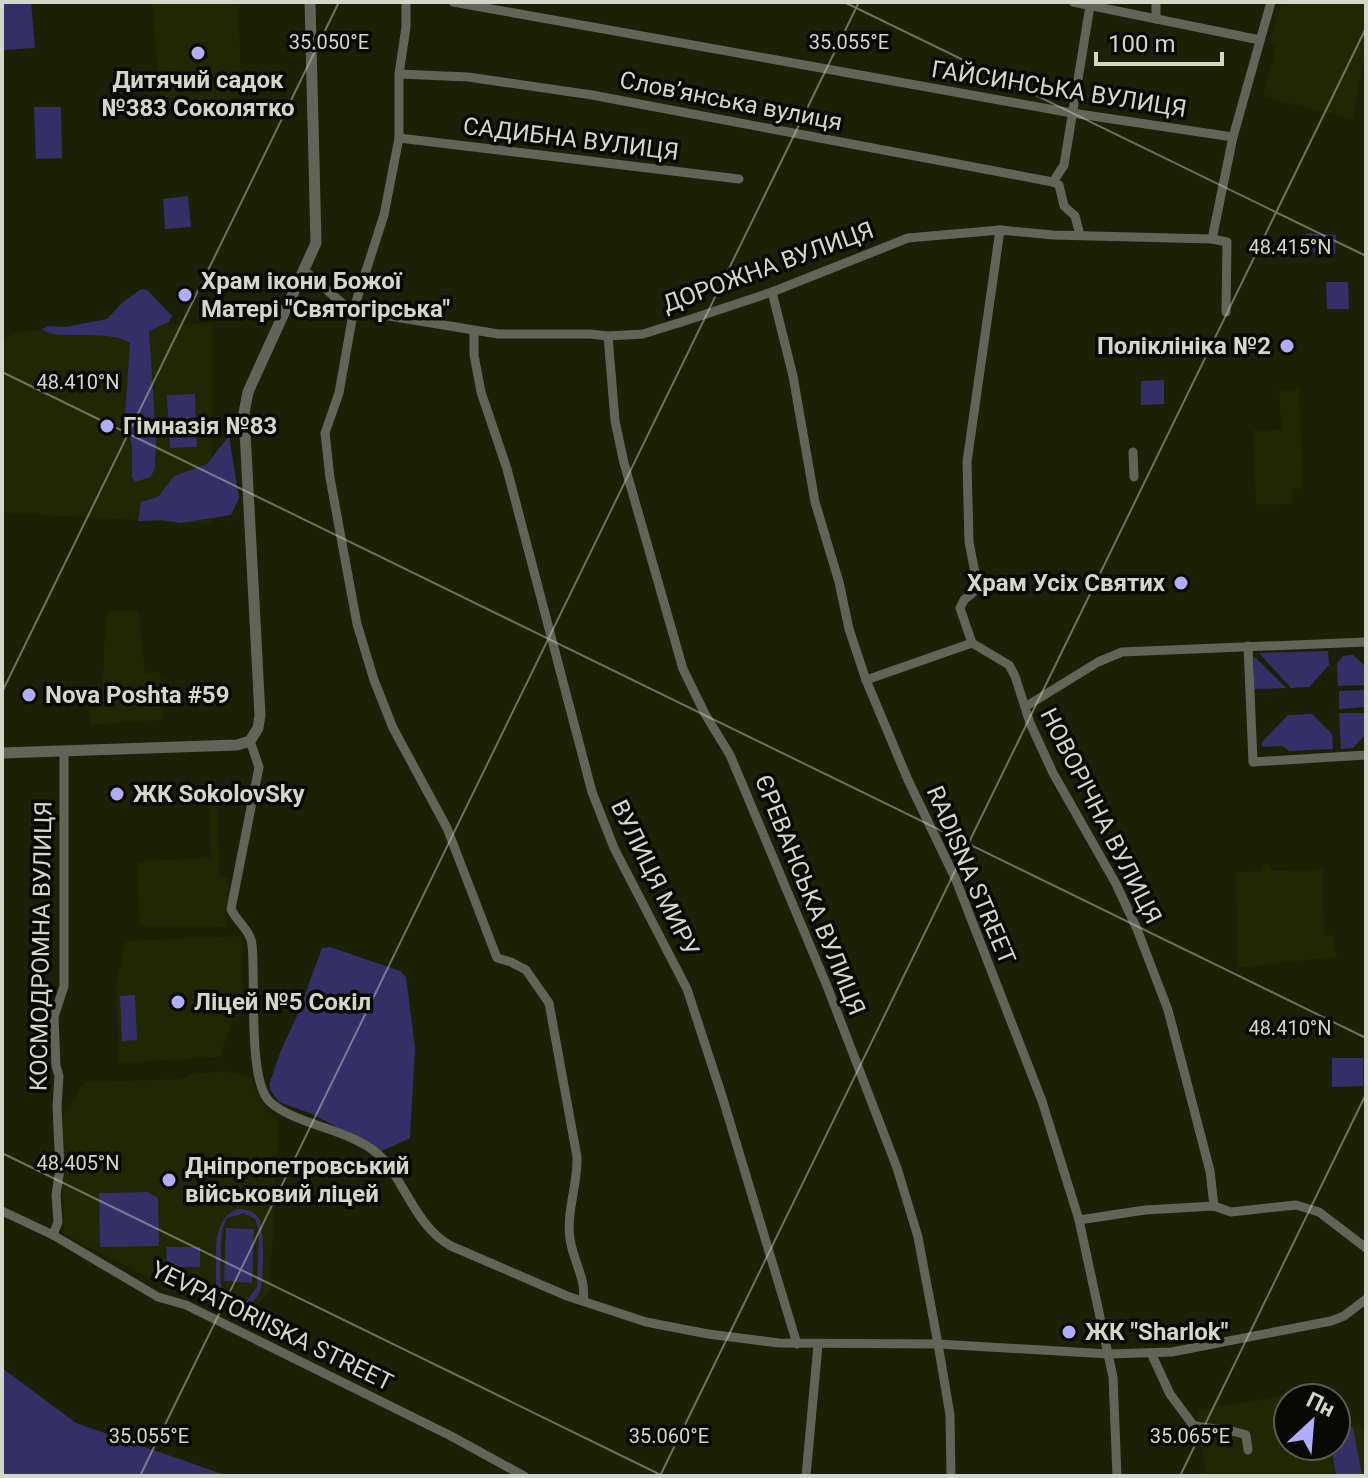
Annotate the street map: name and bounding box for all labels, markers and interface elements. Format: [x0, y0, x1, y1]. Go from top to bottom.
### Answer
scale bar [1096, 16, 1222, 66]
text: 35.050°E [289, 30, 369, 54]
text: 35.055°E [809, 30, 889, 54]
text: 100 m [1108, 30, 1175, 58]
marker: Дитячий садок №383 Соколятко [189, 44, 207, 62]
street label: ГАЙСИНСЬКА ВУЛИЦЯ [930, 55, 1188, 123]
place label: Дитячий садок №383 Соколятко [102, 66, 295, 122]
street label: Словʼянська вулиця [617, 66, 845, 136]
street label: САДИБНА ВУЛИЦЯ [462, 112, 680, 166]
street label: ДОРОЖНА ВУЛИЦЯ [659, 216, 877, 318]
text: 48.415°N [1248, 235, 1332, 259]
place label: Храм ікони Божої Матері "Святогірська" [201, 267, 450, 323]
marker: Храм ікони Божої Матері "Святогірська" [176, 286, 194, 304]
place label: Поліклініка №2 [1097, 332, 1271, 360]
marker: Поліклініка №2 [1278, 337, 1296, 355]
text: 48.410°N [36, 370, 120, 394]
place label: Гімназія №83 [123, 412, 277, 440]
marker: Гімназія №83 [98, 417, 116, 435]
place label: Храм Усіх Святих [967, 569, 1166, 597]
marker: Храм Усіх Святих [1172, 574, 1190, 592]
place label: Nova Poshta #59 [45, 681, 229, 709]
marker: Nova Poshta #59 [20, 686, 38, 704]
street label: НОВОРІЧНА ВУЛИЦЯ [1034, 704, 1168, 928]
street label: ЄРЕВАНСЬКА ВУЛИЦЯ [749, 771, 871, 1019]
place label: ЖК SokolovSky [133, 780, 306, 808]
street label: RADISNA STREET [921, 782, 1021, 968]
marker: ЖК SokolovSky [108, 785, 126, 803]
street label: ВУЛИЦЯ МИРУ [605, 795, 705, 961]
street label: КОСМОДРОМНА ВУЛИЦЯ [24, 801, 58, 1091]
place label: Ліцей №5 Сокіл [194, 988, 371, 1016]
marker: Ліцей №5 Сокіл [169, 993, 187, 1011]
text: 48.410°N [1248, 1016, 1332, 1040]
text: 48.405°N [36, 1151, 120, 1175]
place label: Дніпропетровський військовий ліцей [185, 1152, 409, 1208]
marker: Дніпропетровський військовий ліцей [160, 1171, 178, 1189]
street label: YEVPATORIISKA STREET [147, 1255, 397, 1397]
place label: ЖК "Sharlok" [1085, 1318, 1228, 1346]
marker: ЖК "Sharlok" [1060, 1323, 1078, 1341]
north arrow [1272, 1382, 1352, 1462]
text: Пн [1302, 1387, 1339, 1422]
text: 35.055°E [109, 1424, 189, 1448]
text: 35.060°E [629, 1424, 709, 1448]
text: 35.065°E [1150, 1424, 1230, 1448]

